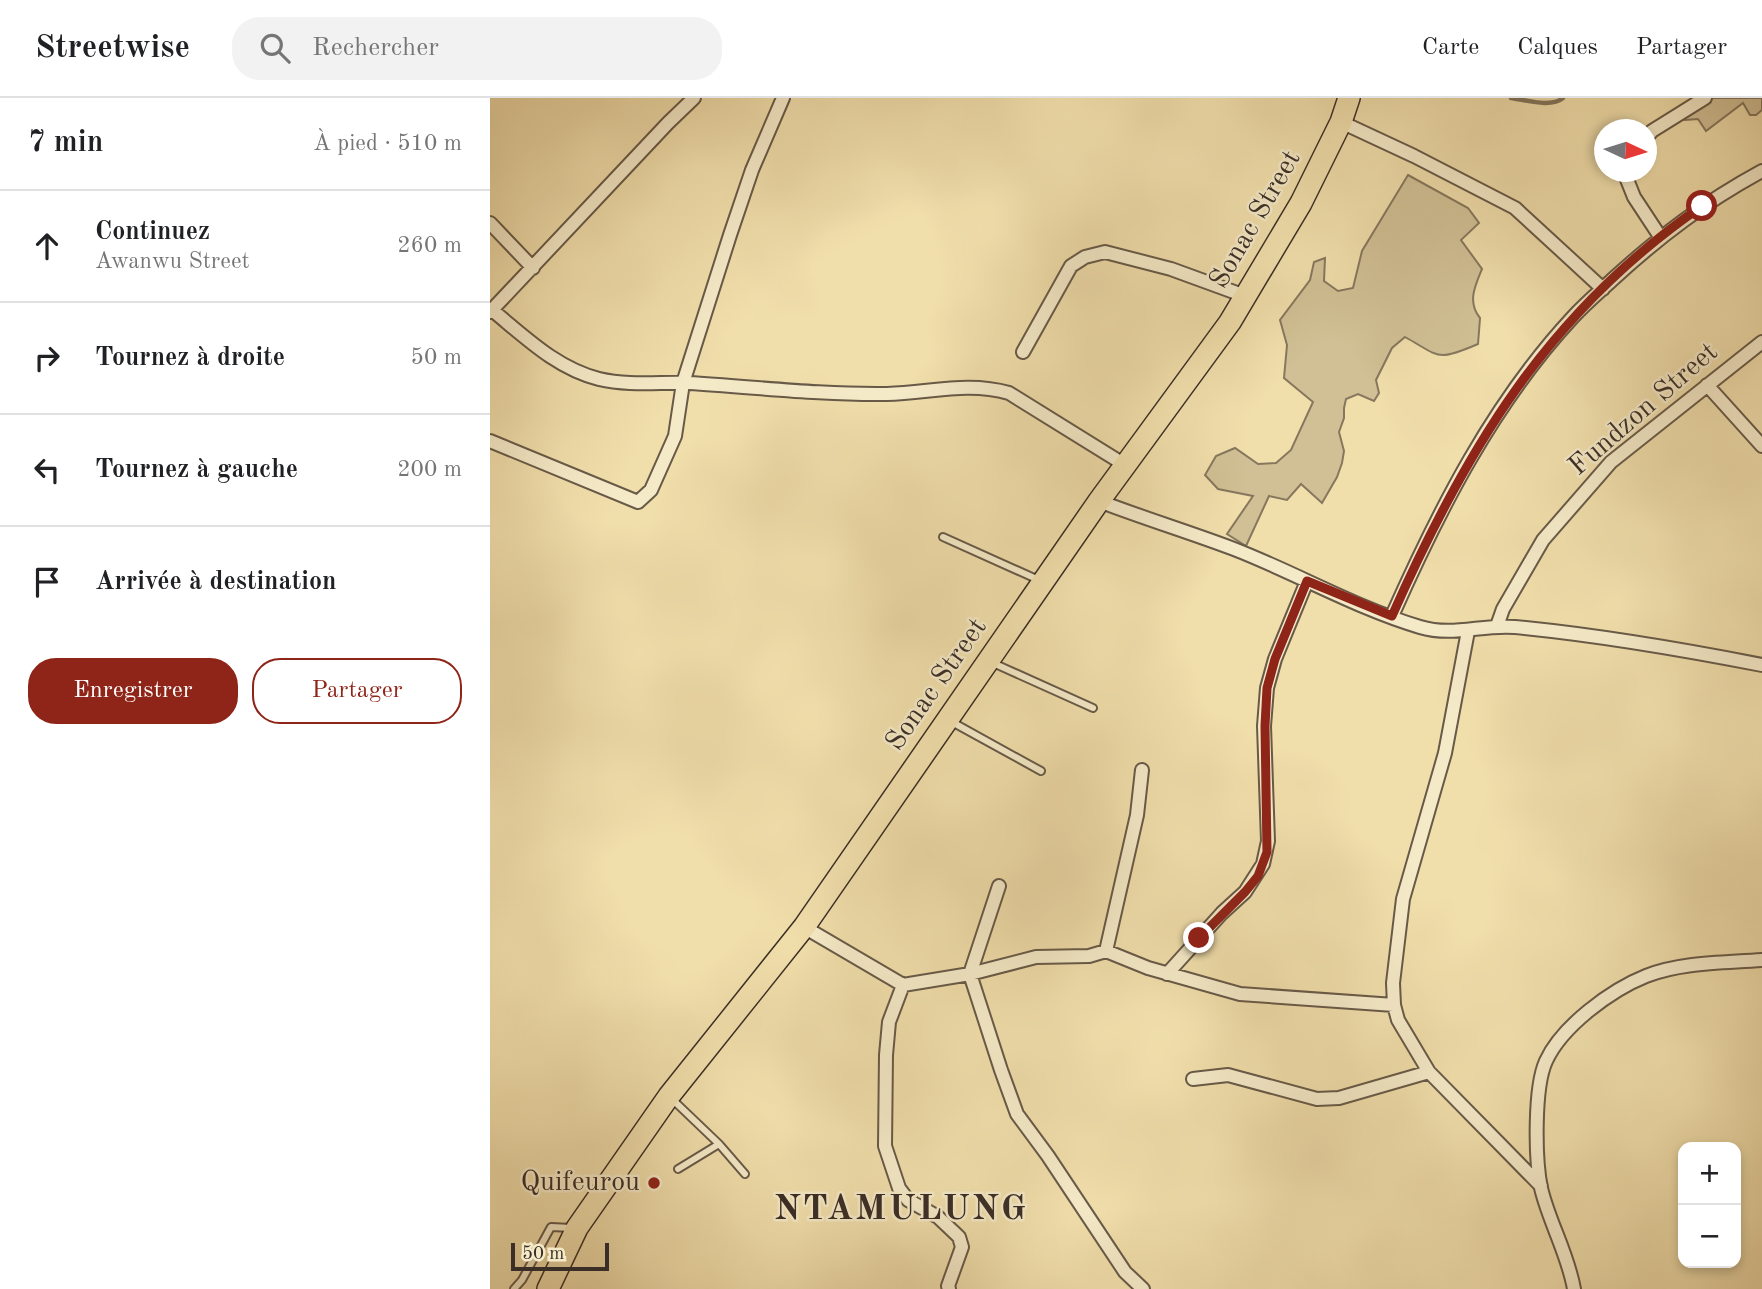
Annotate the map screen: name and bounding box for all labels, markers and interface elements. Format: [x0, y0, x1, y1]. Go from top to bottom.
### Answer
search box [232, 17, 722, 80]
icon: search [256, 29, 294, 67]
text: Streetwise [35, 32, 190, 65]
text: Rechercher [312, 35, 439, 61]
text: Carte [1422, 36, 1479, 60]
text: Calques [1517, 36, 1598, 60]
text: Partager [1636, 36, 1727, 60]
north arrow [1594, 119, 1657, 182]
text: 7 min [28, 128, 103, 158]
text: À pied · 510 m [313, 132, 462, 155]
street label: Sonac Street [1205, 146, 1307, 294]
route start [1686, 190, 1717, 221]
text: Continuez [95, 219, 210, 245]
icon: ahead [28, 227, 66, 265]
text: 260 m [397, 234, 462, 257]
text: Awanwu Street [95, 250, 250, 273]
street label: Fundzon Street [1564, 338, 1724, 482]
icon: right [28, 339, 66, 377]
text: Tournez à droite [95, 345, 285, 371]
text: 50 m [411, 346, 462, 369]
icon: left [28, 451, 66, 489]
text: Tournez à gauche [95, 457, 298, 483]
text: 200 m [397, 458, 462, 481]
icon: arrive [28, 563, 66, 601]
text: Arrivée à destination [95, 569, 337, 595]
street label: Sonac Street [881, 614, 993, 756]
button: Enregistrer [28, 658, 238, 724]
button: Partager [252, 658, 462, 724]
route end [1183, 922, 1214, 953]
map controls [1678, 1142, 1741, 1268]
button: + [1678, 1142, 1741, 1205]
place label: Quifeurou [520, 1169, 640, 1197]
marker: Quifeurou [646, 1175, 662, 1191]
district label: NTAMULUNG [774, 1192, 1028, 1227]
button: − [1678, 1205, 1741, 1268]
scale bar [511, 1240, 609, 1272]
text: 50 m [522, 1245, 564, 1264]

